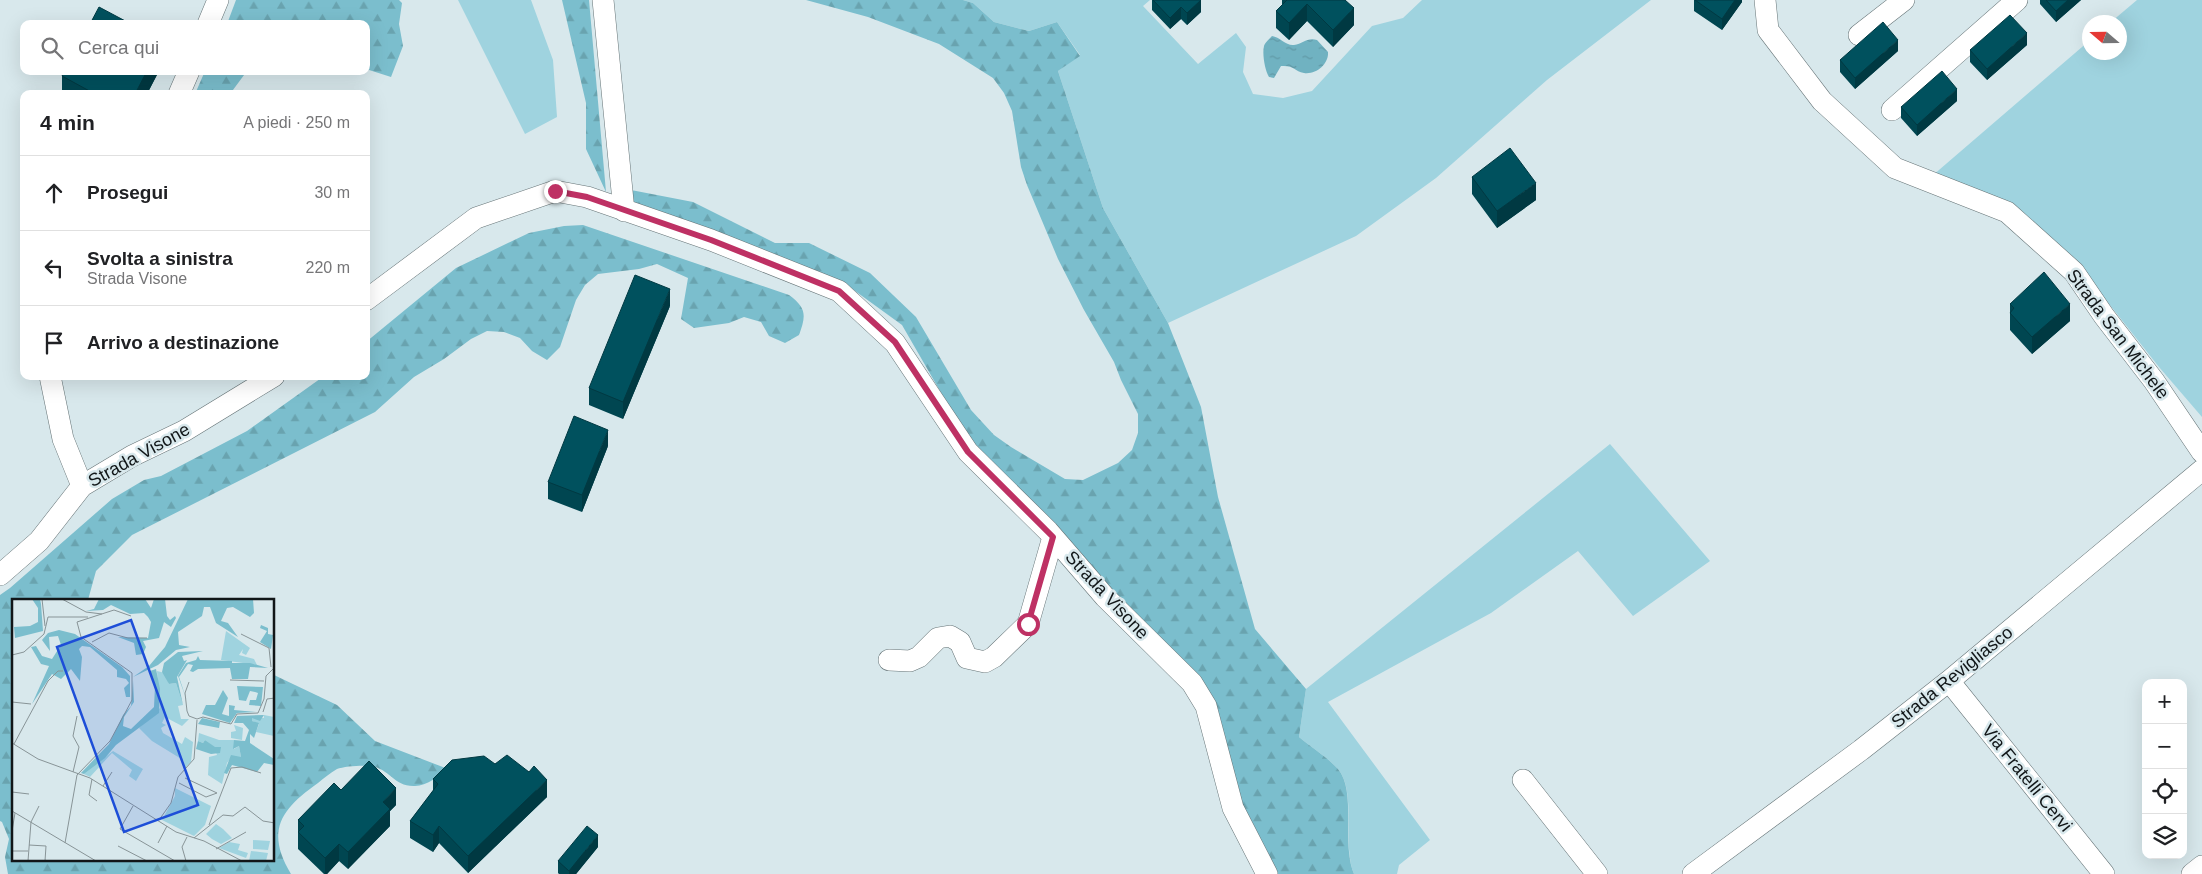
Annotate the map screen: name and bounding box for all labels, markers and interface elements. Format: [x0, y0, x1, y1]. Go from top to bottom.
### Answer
north arrow [2082, 15, 2127, 60]
search box [20, 20, 370, 75]
icon: search [38, 34, 66, 62]
text: Cerca qui [78, 37, 159, 58]
text: 4 min [40, 111, 95, 134]
text: A piedi · 250 m [243, 114, 350, 131]
icon: ahead [40, 179, 68, 207]
route end [544, 180, 567, 203]
text: Prosegui [87, 182, 168, 203]
text: 30 m [314, 184, 350, 201]
text: Svolta a sinistra [87, 248, 233, 269]
icon: left [40, 254, 68, 282]
text: 220 m [306, 259, 350, 276]
street label: Strada San Michele [2063, 265, 2173, 403]
text: Strada Visone [87, 270, 187, 287]
icon: arrive [40, 329, 68, 357]
text: Arrivo a destinazione [87, 332, 279, 353]
street label: Strada Visone [85, 419, 193, 491]
street label: Strada Visone [1061, 547, 1153, 643]
inset map [12, 599, 275, 862]
route start [1017, 613, 1040, 636]
street label: Strada Revigliasco [1887, 622, 2017, 732]
map controls [2142, 679, 2187, 859]
button: + [2142, 679, 2187, 724]
street label: Via Fratelli Cervi [1978, 721, 2076, 835]
button: − [2142, 724, 2187, 769]
button: locate [2142, 769, 2187, 814]
button: layers [2142, 814, 2187, 859]

